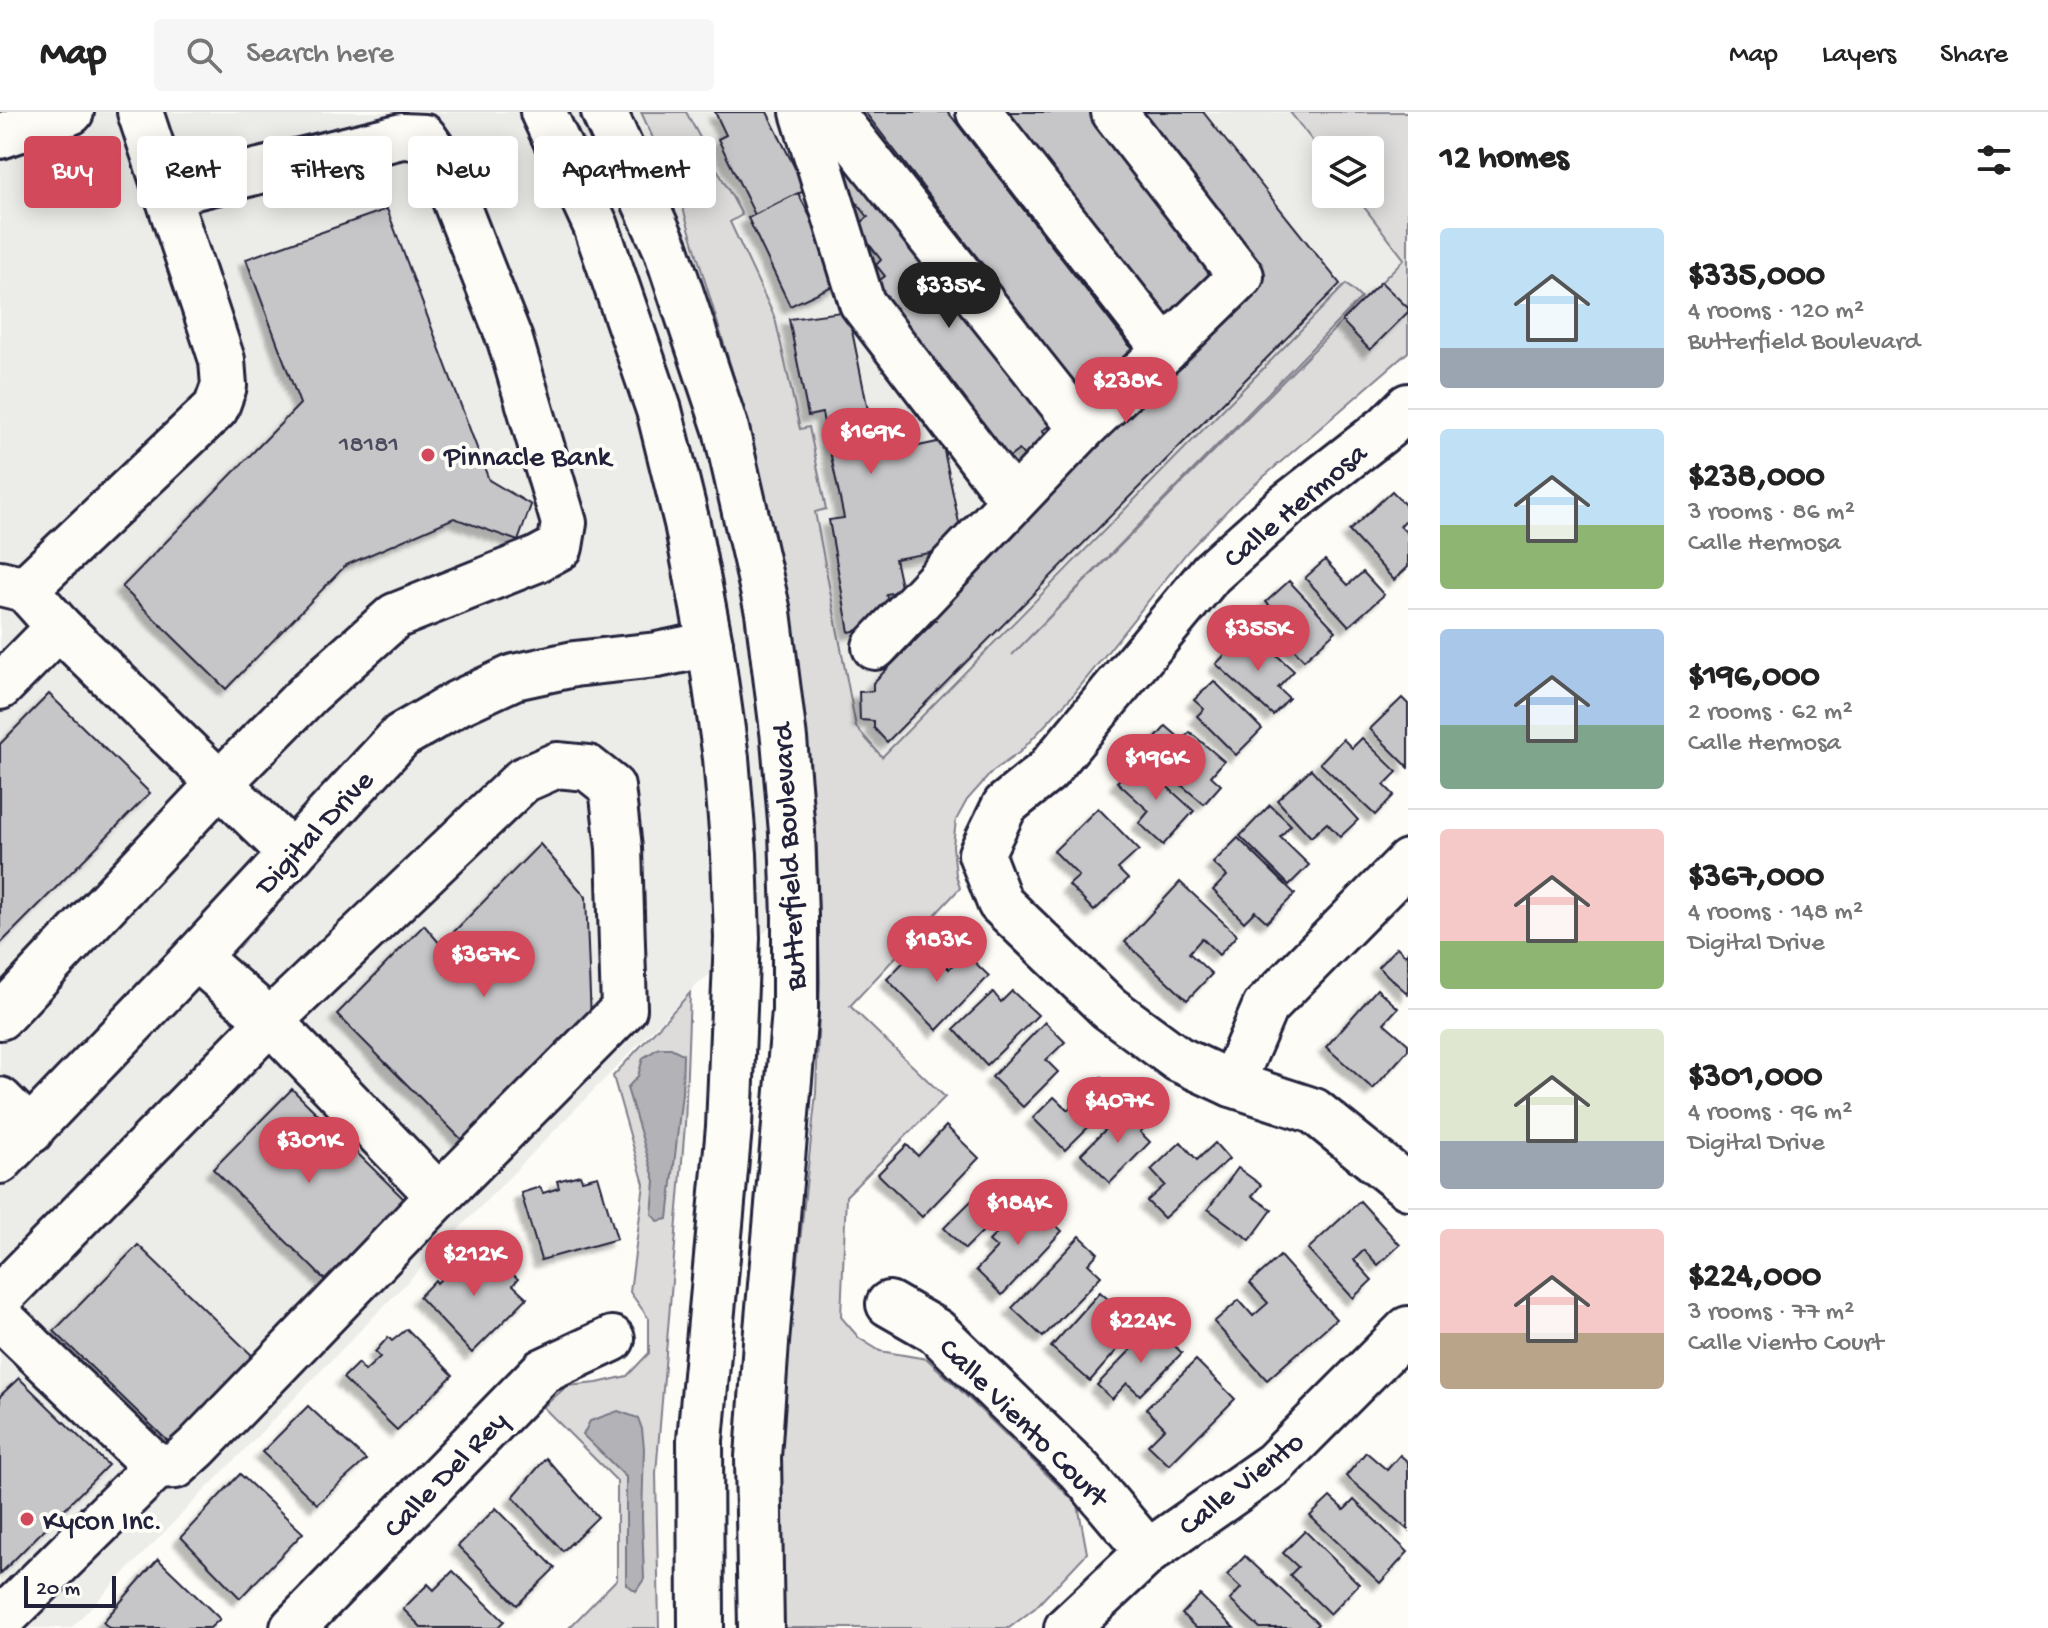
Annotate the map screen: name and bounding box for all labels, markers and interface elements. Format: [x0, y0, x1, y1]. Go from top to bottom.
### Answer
search box [154, 19, 714, 91]
text: Map [40, 33, 106, 77]
icon: search [182, 33, 226, 77]
text: Search here [246, 38, 394, 73]
text: Map [1729, 39, 1778, 72]
text: Layers [1822, 39, 1896, 72]
text: Share [1940, 39, 2008, 72]
chip: Buy [24, 136, 121, 208]
chip: Rent [137, 136, 247, 208]
chip: Filters [263, 136, 392, 208]
chip: New [408, 136, 518, 208]
chip: Apartment [534, 136, 716, 208]
map controls [1312, 136, 1384, 208]
button: layers [1312, 136, 1384, 208]
icon: filters [1972, 138, 2016, 182]
text: 12 homes [1440, 140, 1569, 180]
text: $335,000 [1688, 257, 1825, 297]
icon: home [1504, 260, 1600, 356]
pin: $335K [893, 262, 1005, 330]
text: $335K [916, 272, 982, 303]
text: 4 rooms · 120 m² [1688, 297, 1864, 328]
text: Butterfield Boulevard [1688, 328, 1920, 359]
pin: $238K [1070, 357, 1182, 425]
text: $238K [1093, 367, 1159, 398]
pin: $169K [815, 408, 927, 476]
text: $169K [840, 418, 902, 449]
house number: 18181 [338, 431, 399, 462]
street label: Calle Hermosa [1218, 436, 1377, 578]
place label: Pinnacle Bank [443, 442, 614, 477]
marker: Pinnacle Bank [419, 446, 437, 464]
text: $238,000 [1688, 458, 1825, 498]
icon: home [1504, 461, 1600, 557]
text: 3 rooms · 86 m² [1688, 498, 1855, 529]
text: Calle Hermosa [1688, 529, 1841, 560]
pin: $355K [1202, 605, 1314, 673]
text: $355K [1225, 615, 1291, 646]
text: $196,000 [1688, 658, 1820, 698]
icon: home [1504, 661, 1600, 757]
text: 2 rooms · 62 m² [1688, 698, 1852, 729]
street label: Butterfield Boulevard [767, 720, 816, 992]
text: Calle Hermosa [1688, 729, 1841, 760]
pin: $196K [1100, 734, 1212, 802]
text: $196K [1125, 744, 1187, 775]
street label: Digital Drive [248, 764, 383, 905]
text: $367,000 [1688, 858, 1824, 898]
icon: home [1504, 861, 1600, 957]
text: 4 rooms · 148 m² [1688, 898, 1863, 929]
pin: $183K [881, 916, 993, 984]
text: $183K [905, 926, 969, 957]
text: Digital Drive [1688, 929, 1825, 960]
pin: $367K [428, 931, 540, 999]
text: $367K [451, 941, 517, 972]
text: $301,000 [1688, 1058, 1823, 1098]
icon: home [1504, 1061, 1600, 1157]
pin: $407K [1062, 1077, 1174, 1145]
text: $407K [1085, 1087, 1151, 1118]
text: 4 rooms · 96 m² [1688, 1098, 1852, 1129]
pin: $301K [253, 1117, 365, 1185]
text: $301K [277, 1127, 341, 1158]
text: Digital Drive [1688, 1129, 1825, 1160]
pin: $184K [962, 1179, 1074, 1247]
text: $184K [986, 1189, 1050, 1220]
pin: $212K [418, 1230, 530, 1298]
text: $212K [443, 1240, 505, 1271]
text: $224,000 [1688, 1258, 1821, 1298]
icon: home [1504, 1261, 1600, 1357]
pin: $224K [1085, 1297, 1197, 1365]
text: 3 rooms · 77 m² [1688, 1298, 1854, 1329]
text: $224K [1109, 1307, 1173, 1338]
text: Calle Viento Court [1688, 1329, 1883, 1360]
street label: Calle Viento Court [930, 1332, 1116, 1518]
street label: Calle Del Rey [378, 1405, 517, 1547]
street label: Calle Viento [1173, 1426, 1312, 1545]
place label: Kycon Inc. [43, 1506, 163, 1541]
marker: Kycon Inc. [18, 1510, 36, 1528]
scale bar [24, 1572, 116, 1608]
text: 20 m [36, 1577, 80, 1603]

